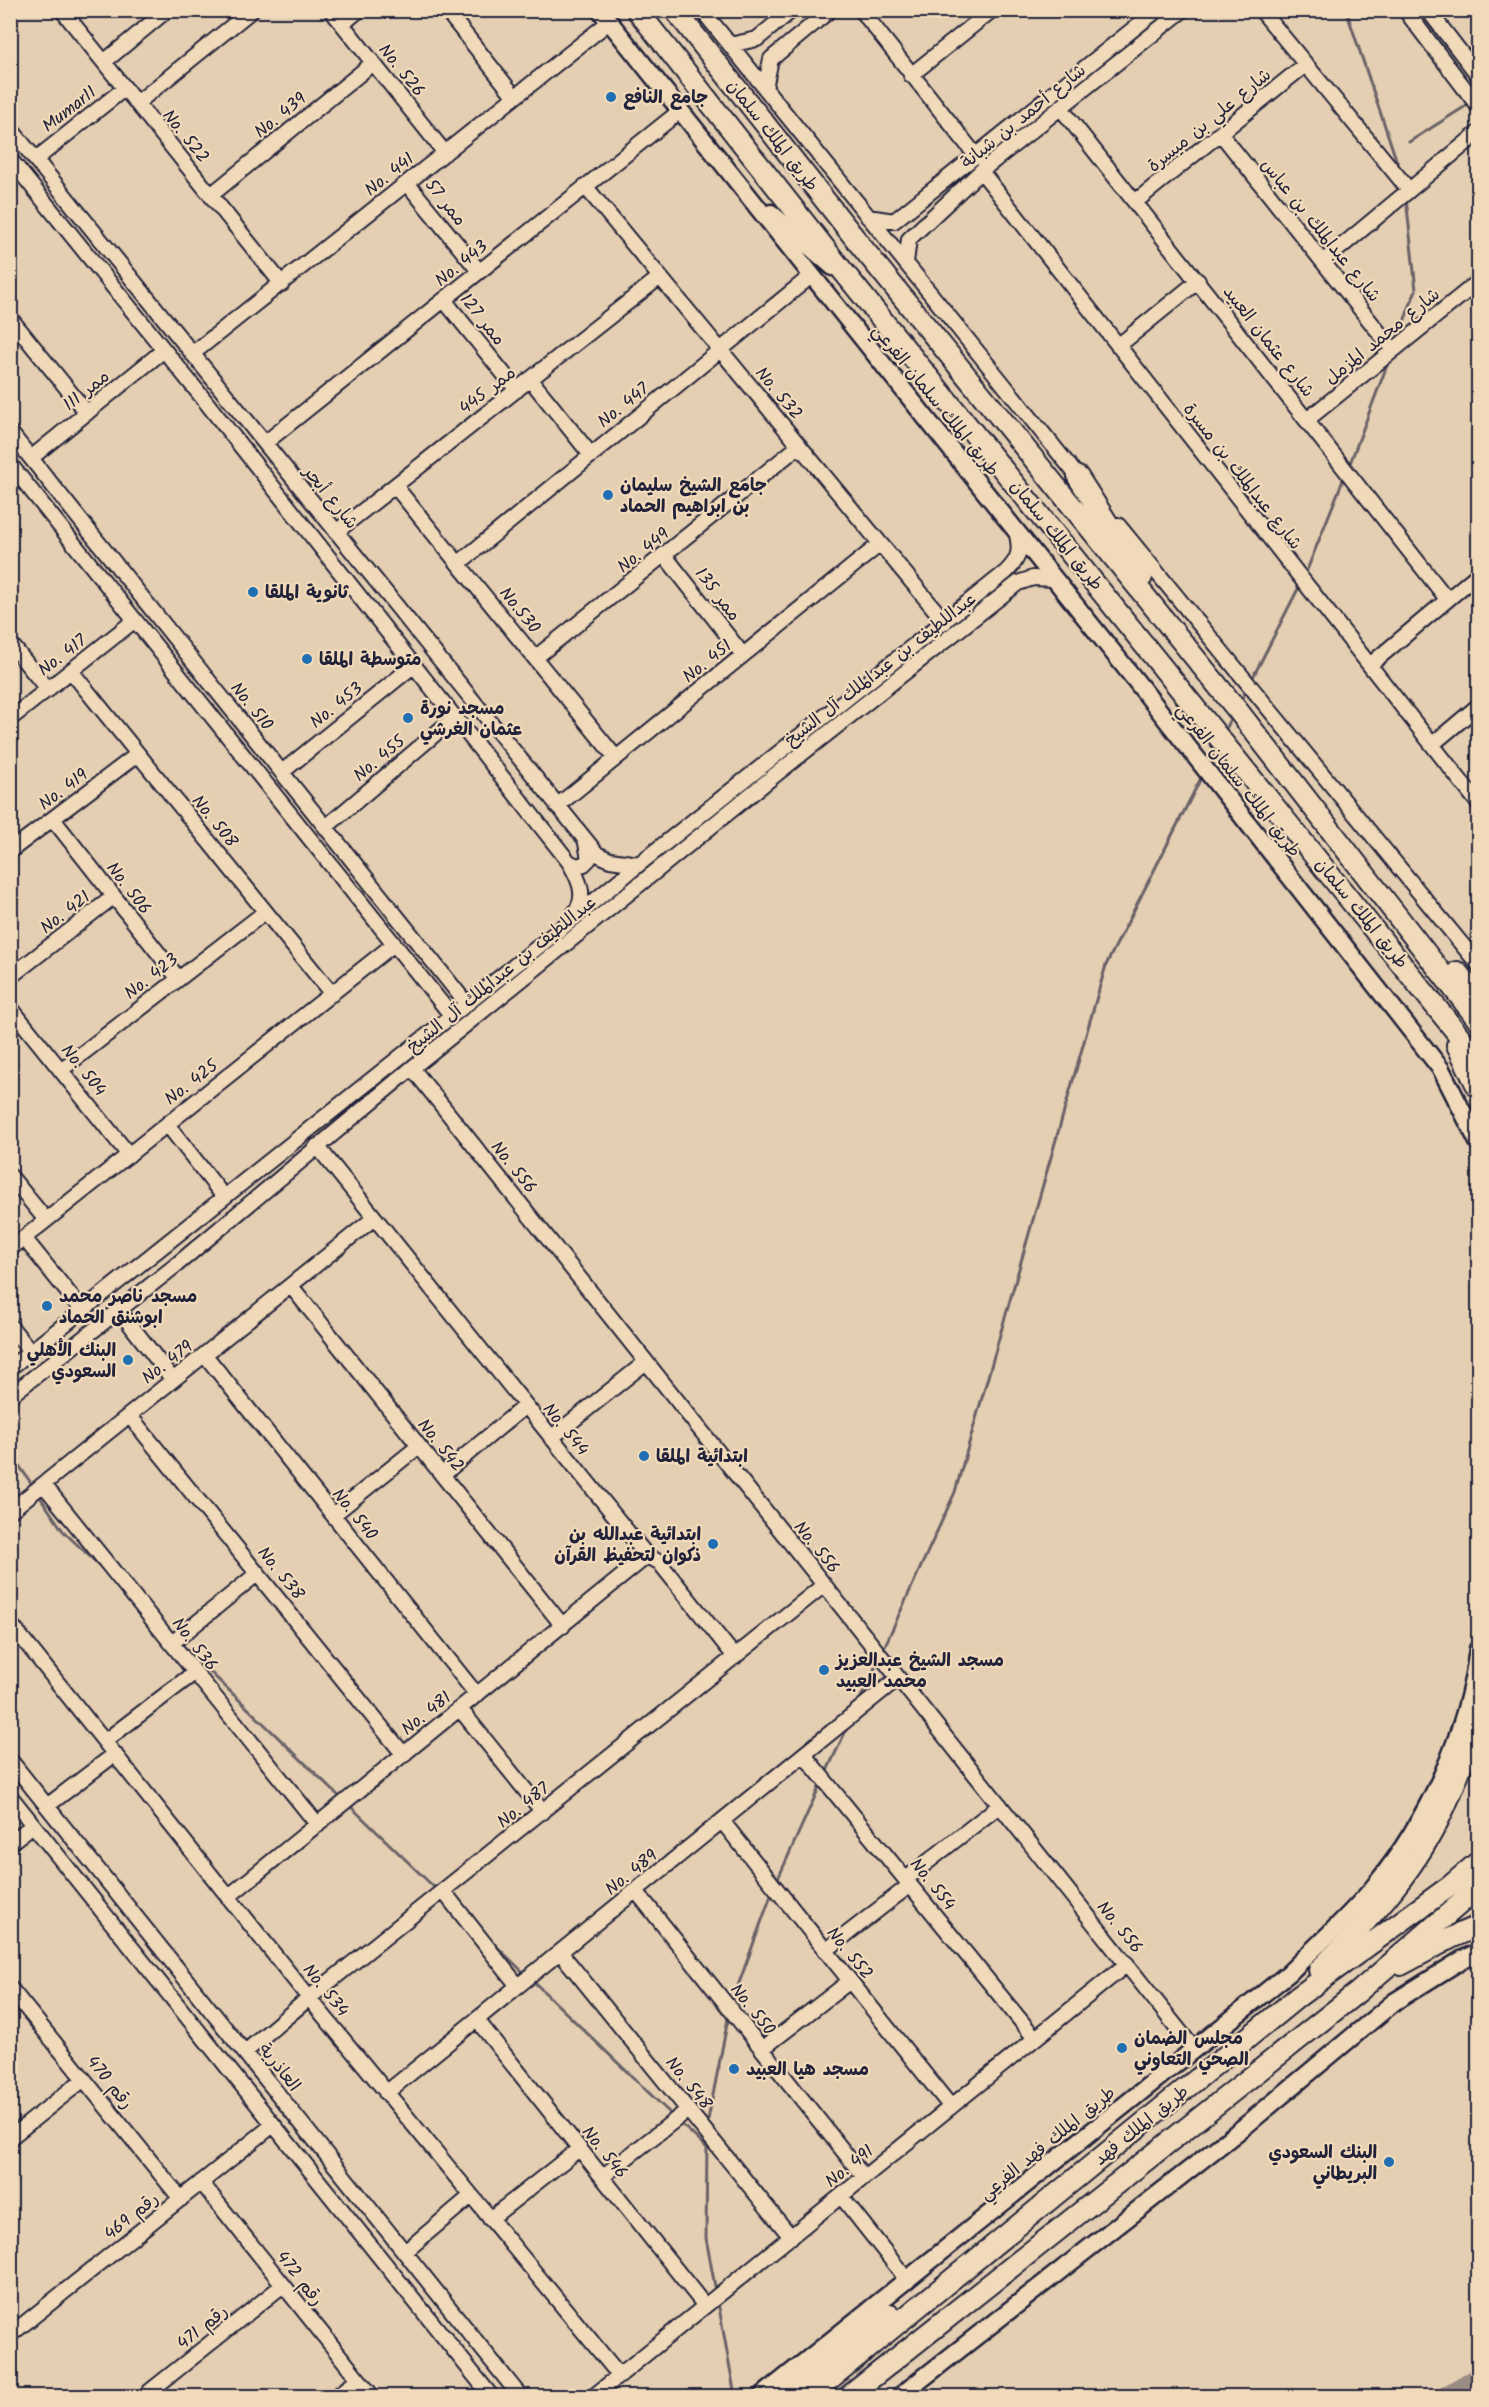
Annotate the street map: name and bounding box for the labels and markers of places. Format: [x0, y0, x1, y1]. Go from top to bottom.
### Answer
place label: جامع النافع [623, 84, 708, 113]
marker: جامع النافع [604, 90, 618, 104]
place label: جامع الشيخ سليمان بن ابراهيم الحماد [620, 472, 767, 522]
marker: جامع الشيخ سليمان بن ابراهيم الحماد [601, 488, 615, 502]
place label: ثانوية الملقا [265, 579, 350, 608]
marker: ثانوية الملقا [246, 585, 260, 599]
place label: متوسطة الملقا [319, 646, 421, 675]
marker: متوسطة الملقا [300, 652, 314, 666]
place label: مسجد نورة عثمان الغرشي [420, 695, 522, 745]
marker: مسجد نورة عثمان الغرشي [401, 711, 415, 725]
place label: مسجد ناصر محمد ابوشنق الحماد [59, 1283, 197, 1333]
marker: مسجد ناصر محمد ابوشنق الحماد [40, 1299, 54, 1313]
place label: البنك الأهلي السعودي [27, 1337, 116, 1387]
marker: البنك الأهلي السعودي [121, 1353, 135, 1367]
place label: ابتدائية الملقا [656, 1443, 748, 1472]
marker: ابتدائية الملقا [637, 1449, 651, 1463]
place label: ابتدائية عبدالله بن ذكوان لتحفيظ القرآن [554, 1521, 701, 1571]
marker: ابتدائية عبدالله بن ذكوان لتحفيظ القرآن [706, 1537, 720, 1551]
place label: مسجد الشيخ عبدالعزيز محمد العبيد [834, 1647, 1004, 1697]
marker: مسجد الشيخ عبدالعزيز محمد العبيد [817, 1663, 831, 1677]
place label: مجلس الضمان الصحي التعاوني [1134, 2025, 1249, 2075]
marker: مجلس الضمان الصحي التعاوني [1115, 2041, 1129, 2055]
place label: مسجد هيا العبيد [746, 2056, 869, 2085]
marker: مسجد هيا العبيد [727, 2062, 741, 2076]
place label: البنك السعودي البريطاني [1268, 2139, 1377, 2189]
marker: البنك السعودي البريطاني [1382, 2155, 1396, 2169]

